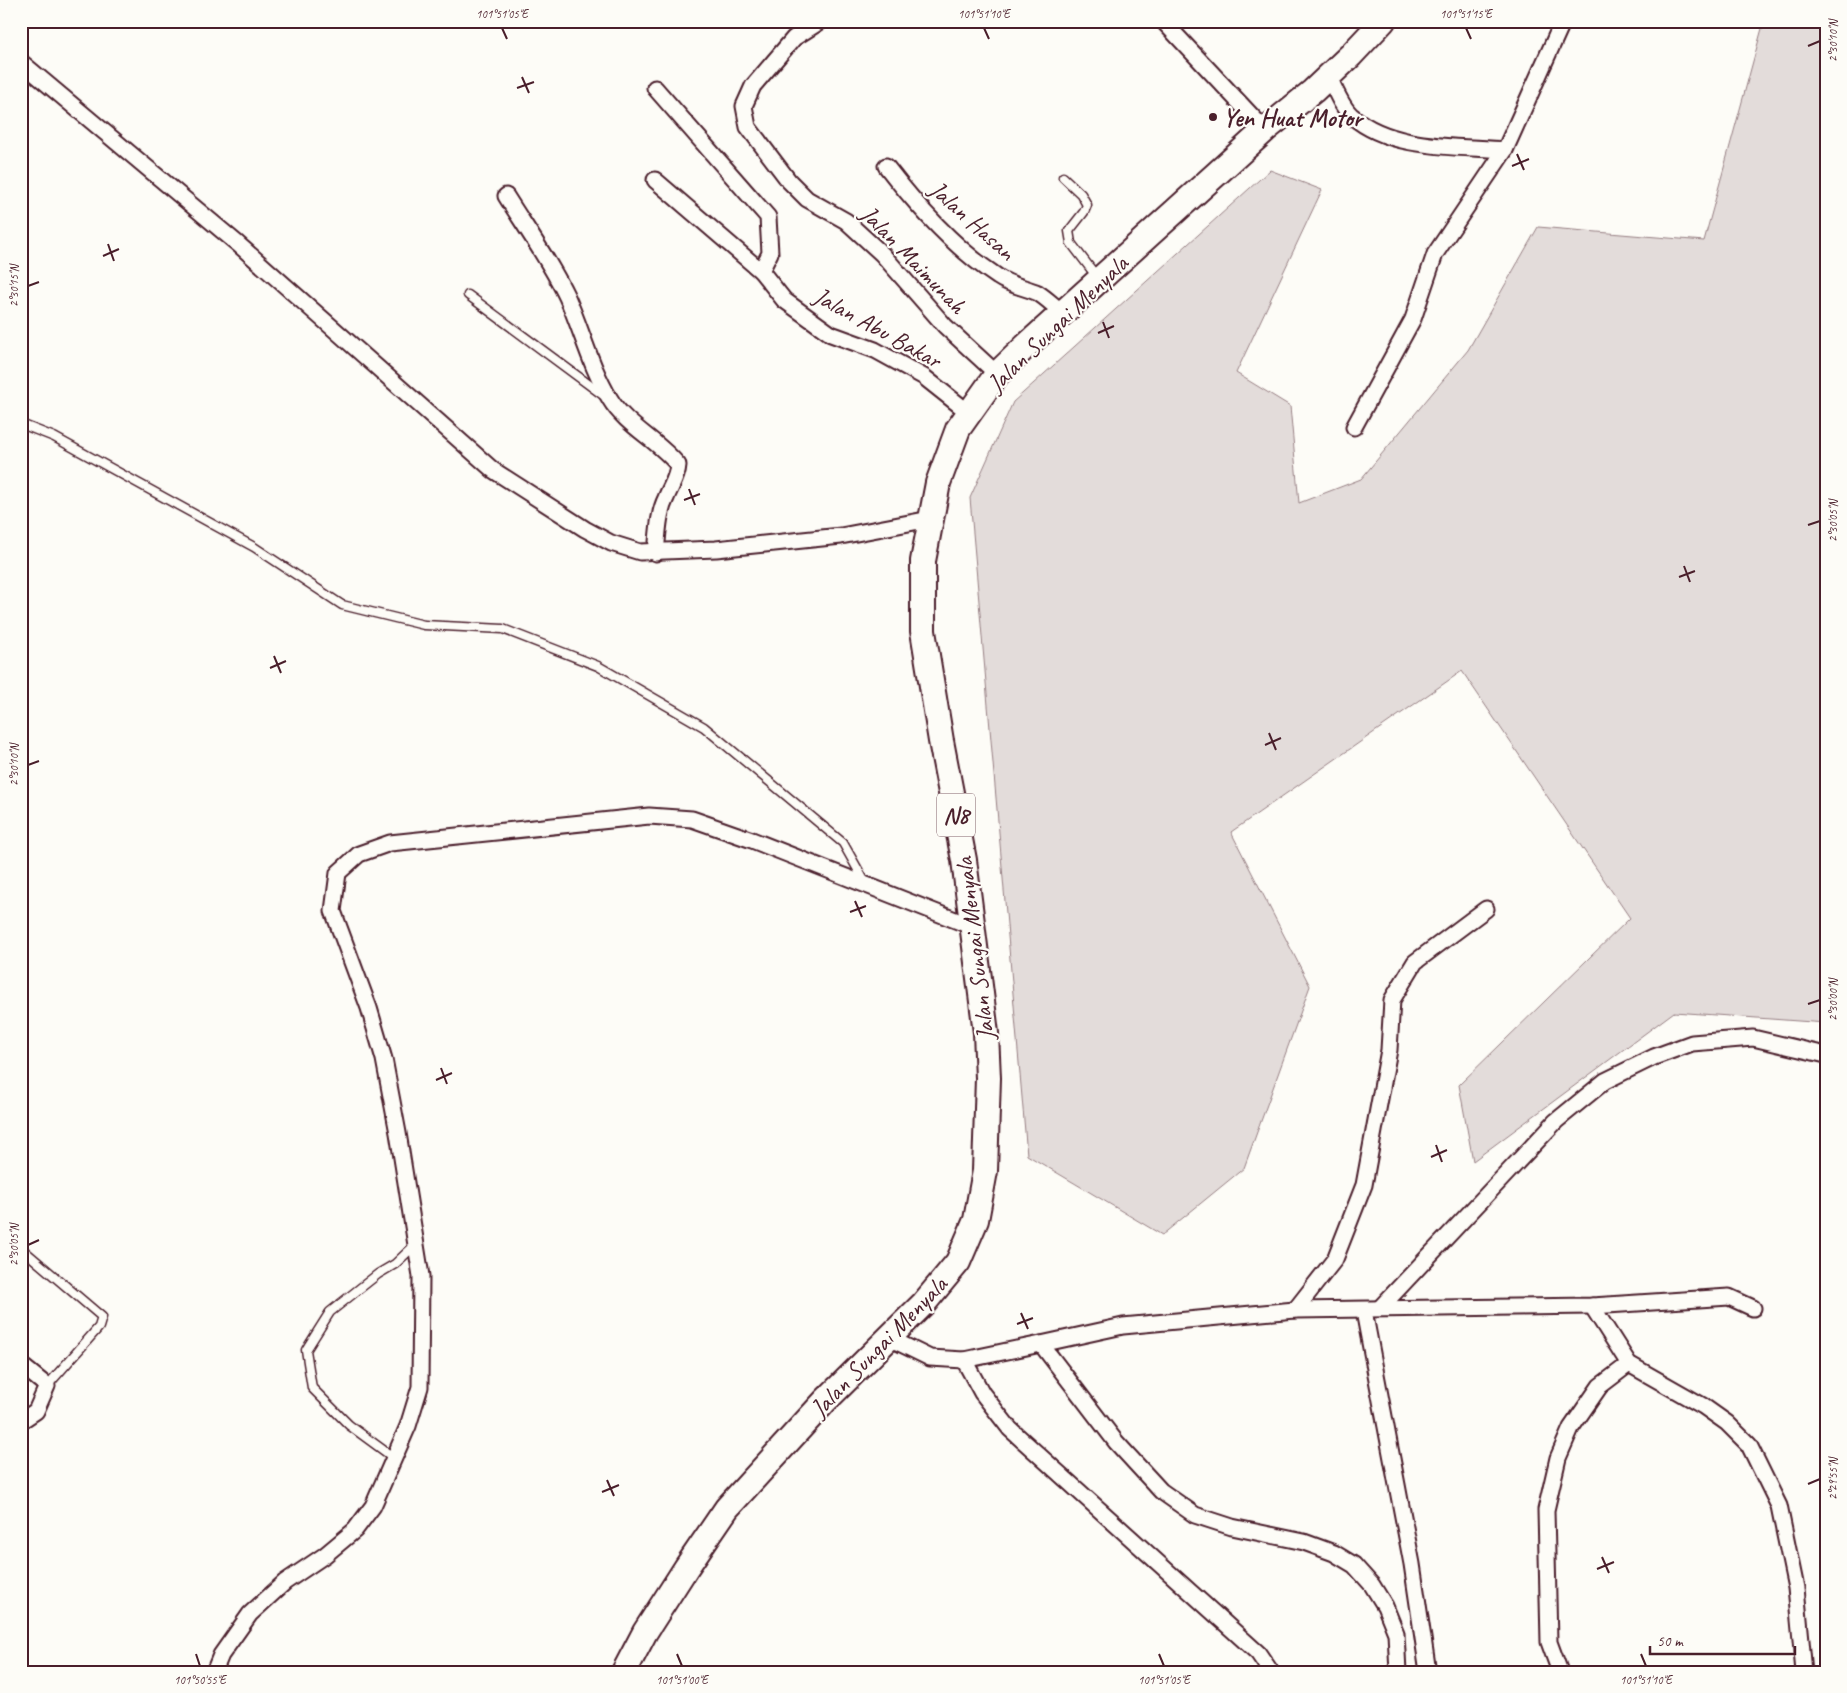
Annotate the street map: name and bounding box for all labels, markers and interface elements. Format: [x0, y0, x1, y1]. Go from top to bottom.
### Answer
text: 101°51'05"E [476, 6, 530, 22]
text: 101°51'10"E [958, 6, 1012, 22]
text: 101°51'15"E [1440, 6, 1494, 22]
text: 2°30'10"N [1825, 18, 1841, 62]
place label: Yen Huat Motor [1223, 102, 1365, 134]
marker: Yen Huat Motor [1207, 111, 1219, 123]
street label: Jalan Hasan [922, 173, 1023, 268]
street label: Jalan Maimunah [853, 198, 974, 322]
street label: Jalan Sungai Menyala [980, 247, 1136, 400]
text: 2°30'15"N [6, 263, 22, 307]
street label: Jalan Abu Bakar [807, 279, 949, 377]
text: 2°30'05"N [1825, 498, 1841, 542]
text: 2°30'10"N [6, 742, 22, 786]
road number: N8 [937, 794, 975, 836]
street label: Jalan Sungai Menyala [948, 854, 1002, 1043]
text: 2°30'00"N [1825, 977, 1841, 1021]
text: 2°30'05"N [6, 1222, 22, 1266]
street label: Jalan Sungai Menyala [803, 1268, 956, 1425]
text: 2°29'55"N [1825, 1456, 1841, 1500]
scale bar [1650, 1623, 1794, 1655]
text: 50 m [1657, 1632, 1684, 1651]
text: 101°50'55"E [174, 1672, 228, 1688]
text: 101°51'00"E [656, 1672, 710, 1688]
text: 101°51'05"E [1138, 1672, 1192, 1688]
text: 101°51'10"E [1620, 1672, 1674, 1688]

